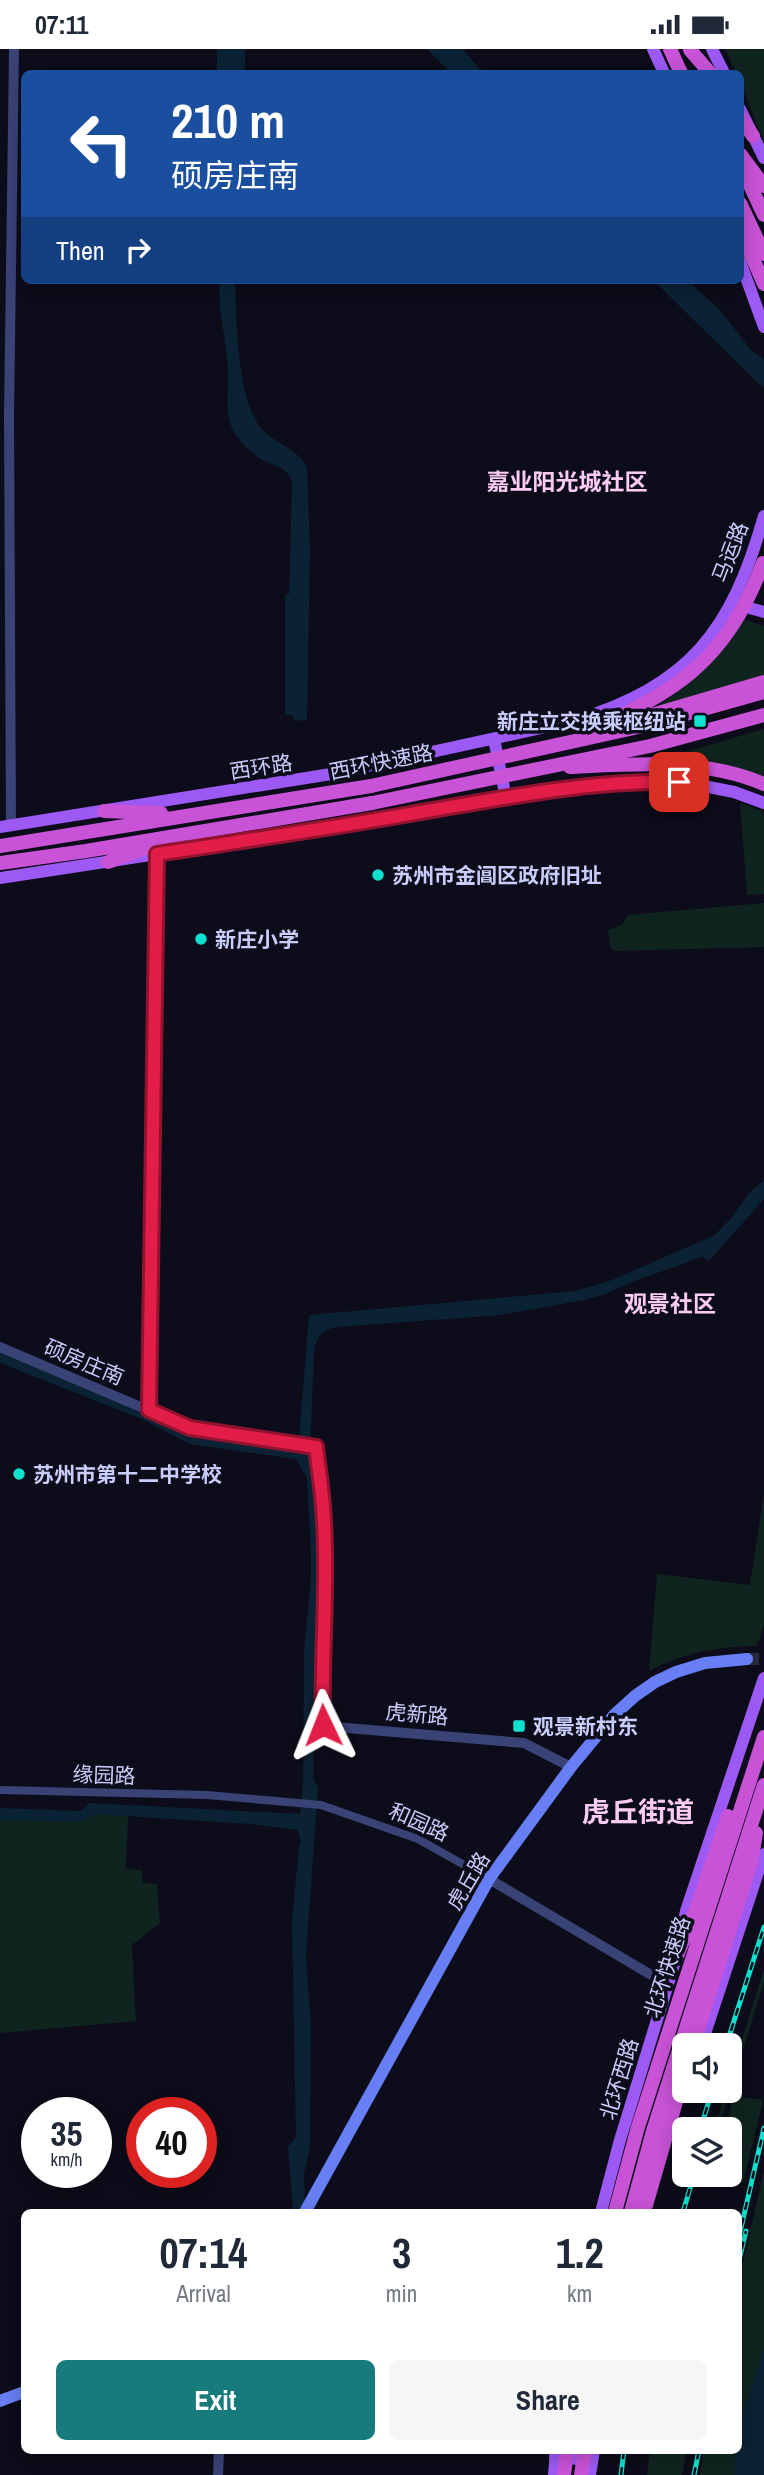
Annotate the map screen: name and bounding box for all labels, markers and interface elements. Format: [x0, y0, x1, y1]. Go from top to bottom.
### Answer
text: 07:11 [35, 7, 88, 42]
text: 210 m [171, 87, 285, 153]
icon: left [56, 98, 147, 189]
text: 硕房庄南 [171, 154, 299, 197]
icon: right [119, 231, 157, 269]
text: Then [56, 233, 105, 268]
district label: 嘉业阳光城社区 [487, 466, 648, 497]
street label: 马运路 [705, 517, 755, 587]
place label: 新庄立交换乘枢纽站 [497, 707, 686, 736]
marker: 新庄立交换乘枢纽站 [692, 713, 708, 729]
street label: 西环快速路 [327, 738, 435, 786]
street label: 西环路 [228, 748, 294, 786]
pin [649, 752, 709, 812]
icon: arrive [660, 763, 698, 801]
place label: 苏州市金阊区政府旧址 [392, 861, 602, 890]
marker: 苏州市金阊区政府旧址 [370, 867, 386, 883]
place label: 新庄小学 [215, 925, 299, 954]
marker: 新庄小学 [193, 931, 209, 947]
district label: 观景社区 [624, 1288, 716, 1319]
street label: 硕房庄南 [40, 1332, 128, 1392]
place label: 苏州市第十二中学校 [33, 1460, 222, 1489]
marker: 苏州市第十二中学校 [11, 1466, 27, 1482]
position arrow [286, 1688, 360, 1762]
street label: 虎新路 [384, 1697, 450, 1731]
place label: 观景新村东 [533, 1712, 638, 1741]
marker: 观景新村东 [511, 1718, 527, 1734]
street label: 缘园路 [72, 1759, 136, 1791]
district label: 虎丘街道 [582, 1793, 694, 1831]
street label: 和园路 [384, 1796, 454, 1848]
street label: 虎丘路 [439, 1847, 497, 1915]
street label: 北环快速路 [637, 1913, 697, 2021]
map controls [672, 2033, 742, 2187]
button: sound [672, 2033, 742, 2103]
street label: 北环西路 [593, 2035, 645, 2123]
speed limit sign: 40 [126, 2097, 217, 2188]
text: 35 [51, 2110, 82, 2157]
button: layers [672, 2117, 742, 2187]
text: km/h [51, 2147, 83, 2172]
text: 07:14 [159, 2225, 247, 2281]
text: 3 [392, 2225, 411, 2281]
text: 1.2 [556, 2225, 604, 2281]
text: Arrival [176, 2278, 231, 2309]
text: min [386, 2278, 417, 2309]
text: km [567, 2278, 592, 2309]
button: Exit [56, 2360, 375, 2440]
button: Share [389, 2360, 707, 2440]

